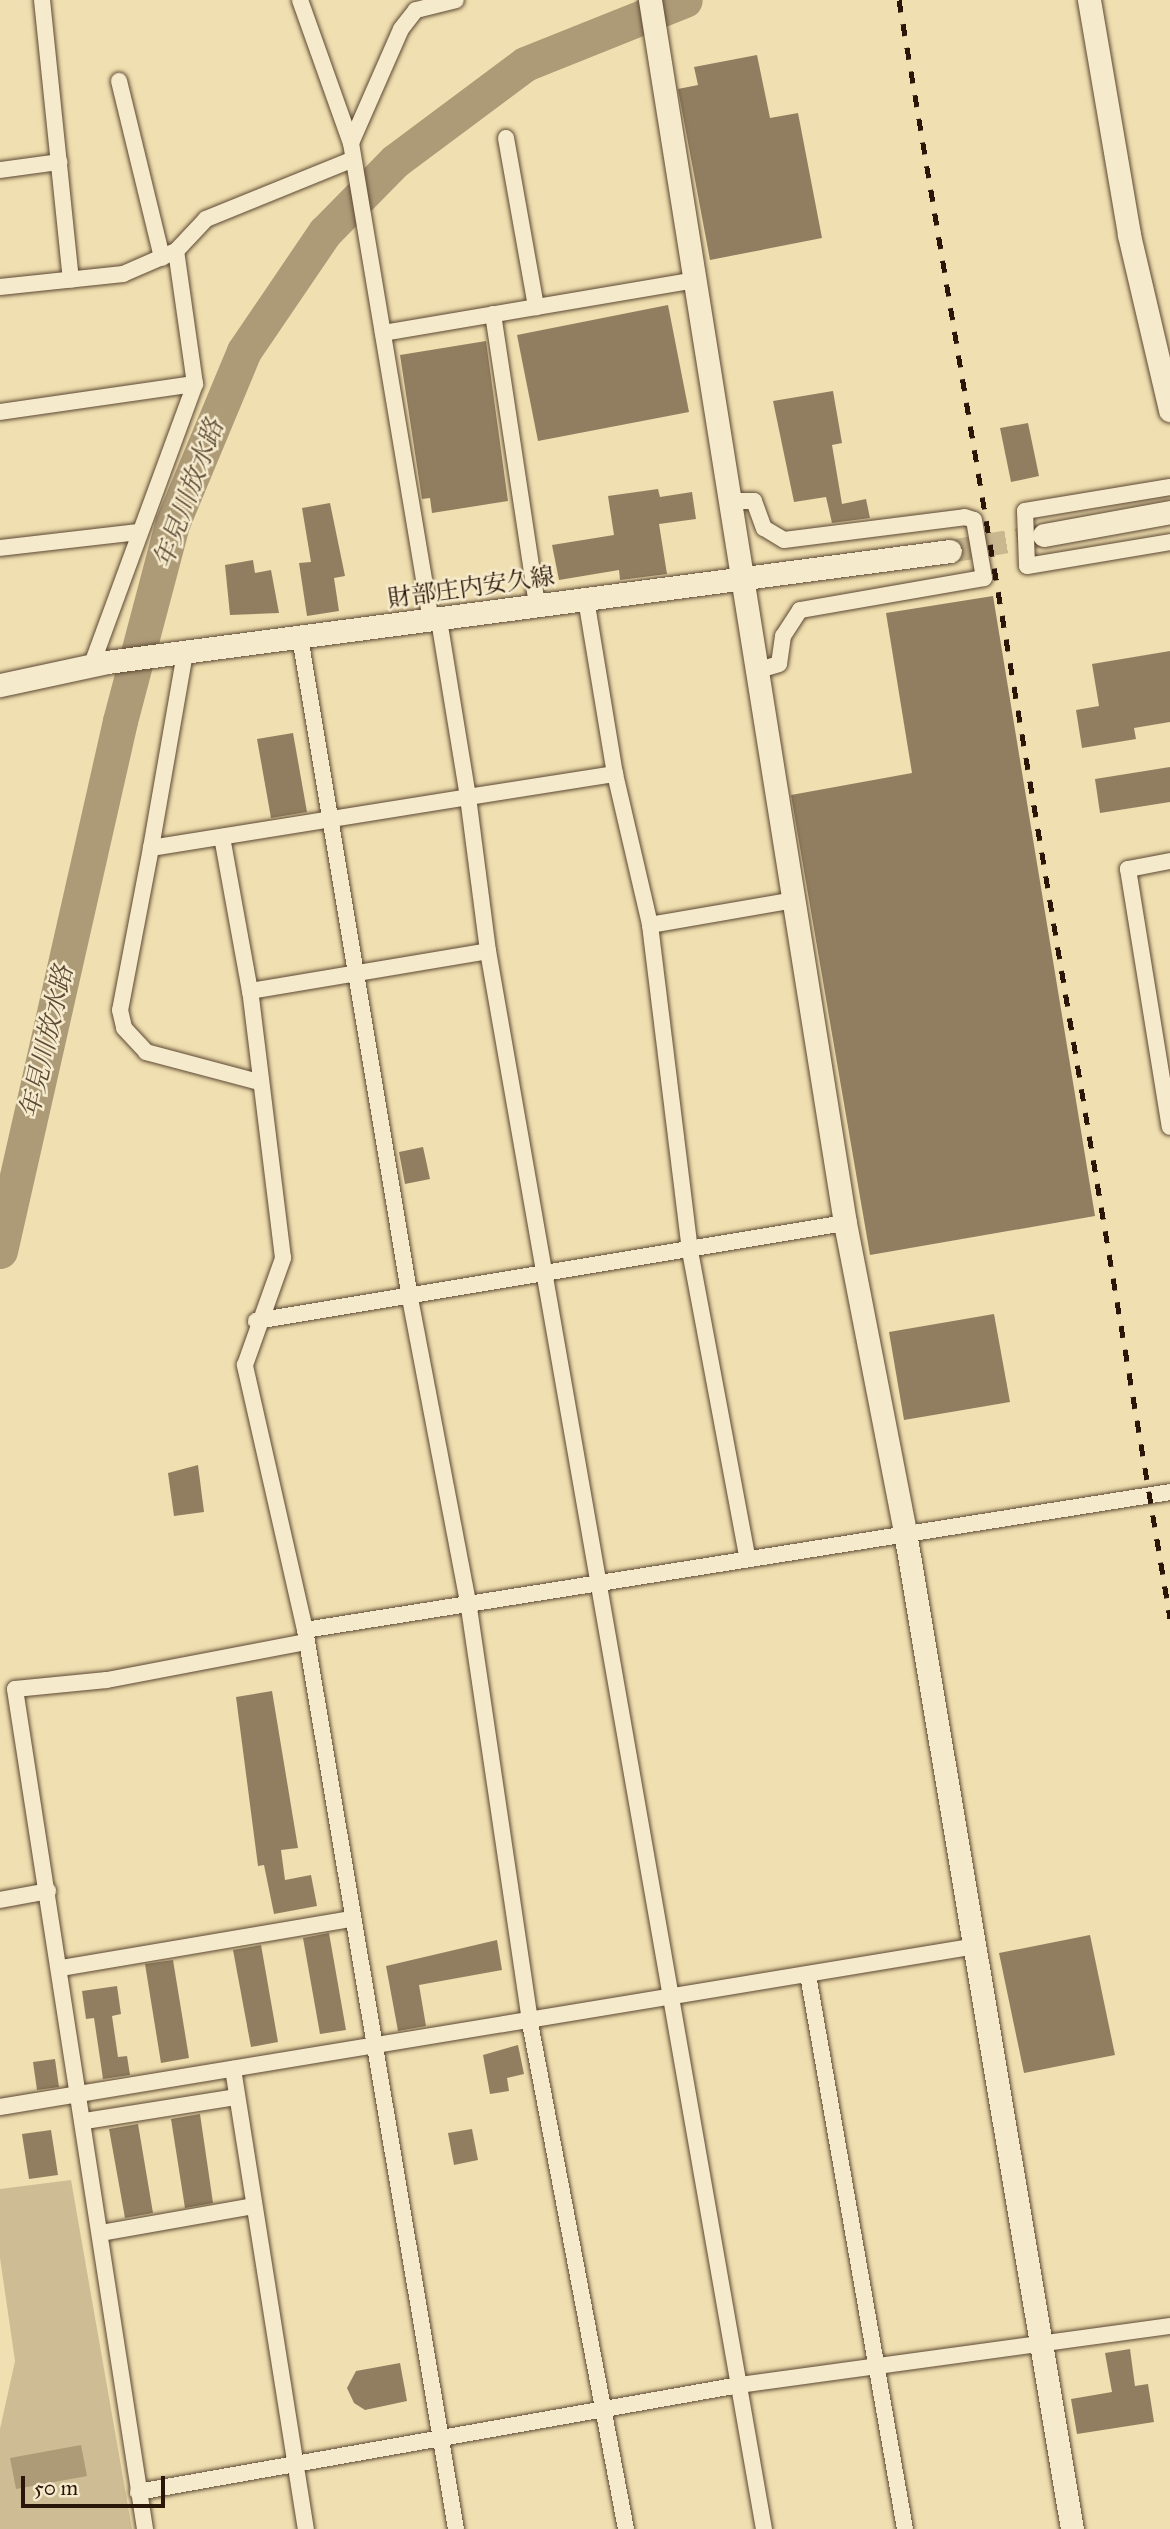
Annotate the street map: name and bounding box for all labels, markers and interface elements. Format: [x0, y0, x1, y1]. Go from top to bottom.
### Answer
water label: 年見川放水路 [148, 415, 230, 573]
street label: 財部庄内安久線 [386, 562, 556, 614]
water label: 年見川放水路 [14, 962, 80, 1122]
scale bar [24, 2462, 168, 2506]
text: 50 m [34, 2475, 78, 2501]

